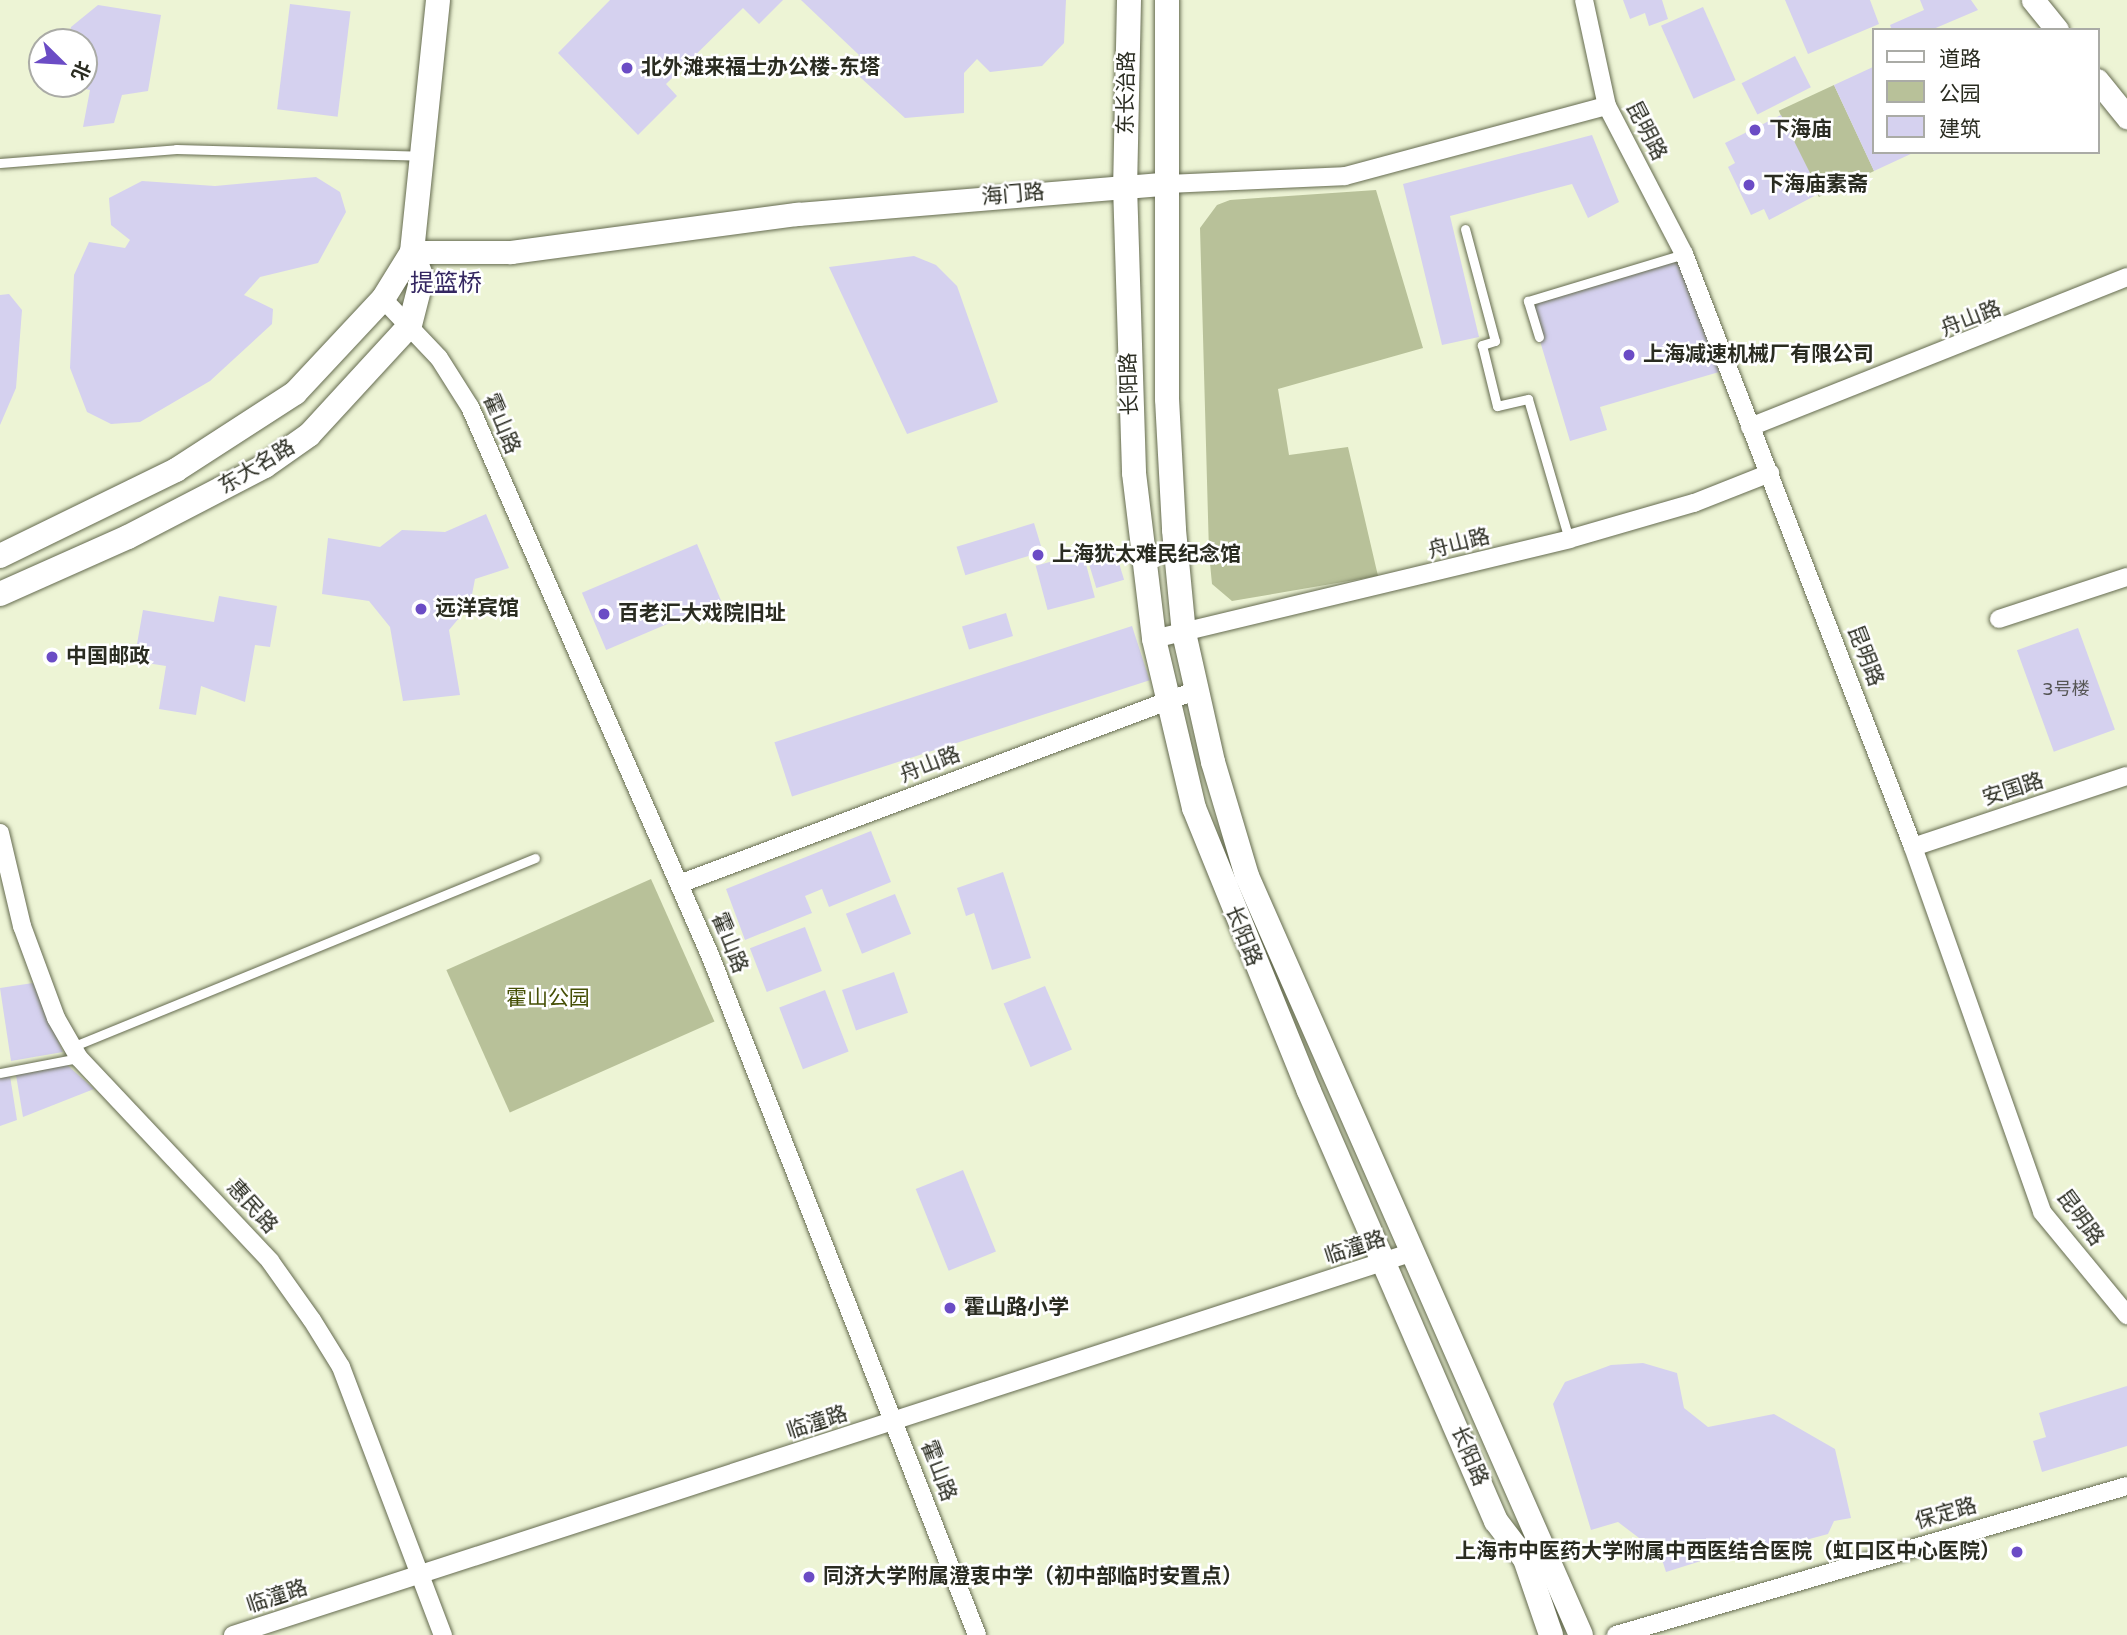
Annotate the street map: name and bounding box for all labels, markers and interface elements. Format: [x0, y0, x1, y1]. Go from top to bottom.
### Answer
north arrow [28, 28, 98, 98]
legend [1871, 28, 2099, 154]
text: 道路 [1939, 47, 1981, 72]
street label: 东长治路 [1114, 51, 1140, 135]
place label: 北外滩来福士办公楼-东塔 [641, 55, 881, 81]
text: 北 [66, 58, 94, 84]
marker: 北外滩来福士办公楼-东塔 [619, 60, 635, 76]
text: 公园 [1939, 82, 1981, 107]
street label: 昆明路 [1620, 97, 1672, 165]
place label: 下海庙 [1769, 117, 1832, 143]
text: 建筑 [1939, 117, 1981, 142]
marker: 下海庙 [1747, 122, 1763, 138]
place label: 下海庙素斋 [1763, 172, 1868, 198]
marker: 下海庙素斋 [1741, 177, 1757, 193]
street label: 海门路 [981, 180, 1045, 210]
district label: 提篮桥 [410, 270, 482, 298]
street label: 舟山路 [1937, 296, 2005, 342]
place label: 上海减速机械厂有限公司 [1643, 342, 1874, 368]
marker: 上海减速机械厂有限公司 [1621, 347, 1637, 363]
street label: 长阳路 [1116, 352, 1144, 416]
street label: 霍山路 [477, 390, 525, 458]
street label: 东大名路 [215, 435, 299, 499]
street label: 舟山路 [1425, 524, 1493, 564]
place label: 上海犹太难民纪念馆 [1052, 542, 1241, 568]
marker: 上海犹太难民纪念馆 [1030, 547, 1046, 563]
place label: 远洋宾馆 [435, 596, 519, 622]
marker: 远洋宾馆 [413, 601, 429, 617]
place label: 百老汇大戏院旧址 [618, 601, 786, 627]
marker: 百老汇大戏院旧址 [596, 606, 612, 622]
street label: 昆明路 [1842, 622, 1888, 690]
place label: 中国邮政 [66, 644, 150, 670]
marker: 中国邮政 [44, 649, 60, 665]
house number: 3号楼 [2042, 678, 2090, 700]
street label: 舟山路 [896, 742, 964, 788]
street label: 安国路 [1979, 768, 2047, 812]
street label: 长阳路 [1220, 902, 1266, 970]
street label: 霍山路 [706, 909, 752, 977]
park label: 霍山公园 [506, 986, 590, 1012]
street label: 惠民路 [222, 1175, 282, 1239]
street label: 昆明路 [2051, 1185, 2109, 1251]
street label: 临潼路 [1321, 1226, 1389, 1270]
place label: 霍山路小学 [964, 1295, 1069, 1321]
marker: 霍山路小学 [942, 1300, 958, 1316]
street label: 临潼路 [783, 1401, 851, 1445]
street label: 长阳路 [1445, 1422, 1493, 1490]
street label: 霍山路 [915, 1437, 961, 1505]
street label: 保定路 [1912, 1493, 1980, 1535]
place label: 上海市中医药大学附属中西医结合医院（虹口区中心医院） [1455, 1539, 2001, 1565]
marker: 上海市中医药大学附属中西医结合医院（虹口区中心医院） [2007, 1542, 2027, 1562]
place label: 同济大学附属澄衷中学（初中部临时安置点） [823, 1564, 1243, 1590]
marker: 同济大学附属澄衷中学（初中部临时安置点） [801, 1569, 817, 1585]
street label: 临潼路 [243, 1575, 311, 1619]

